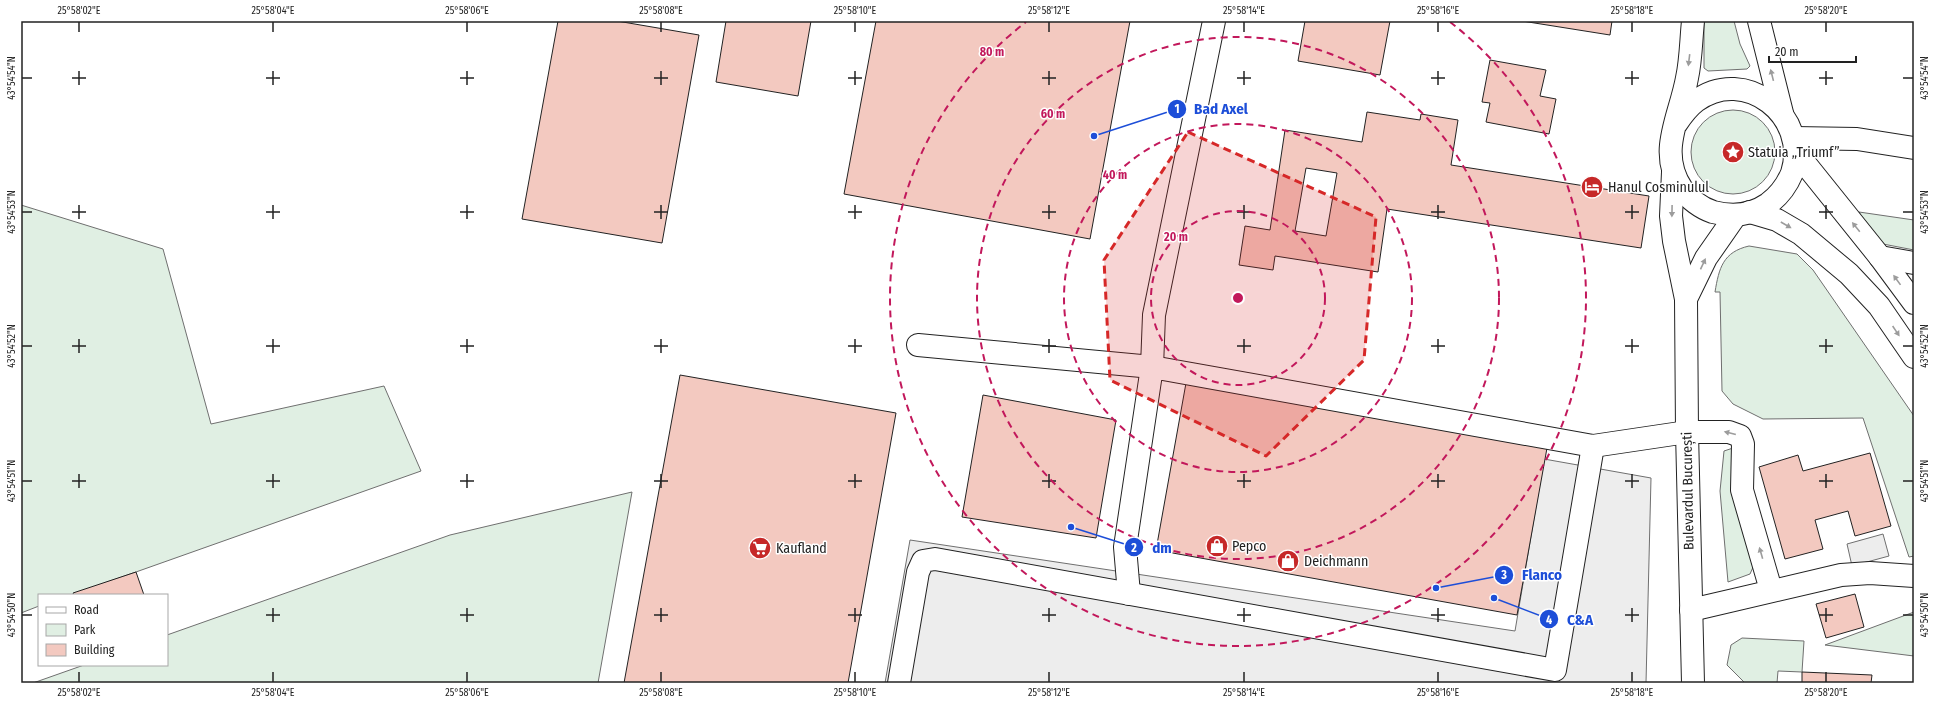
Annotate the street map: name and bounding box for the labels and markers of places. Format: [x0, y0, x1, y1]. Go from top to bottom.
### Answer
callout: Bad Axel [1167, 95, 1256, 122]
place icon: Statuia „Triumf” [1720, 139, 1746, 165]
place label: Statuia „Triumf” [1748, 144, 1840, 161]
hotel icon: Hanul Cosminulul [1579, 174, 1605, 200]
place label: Hanul Cosminulul [1608, 179, 1709, 196]
centre of rings [1231, 291, 1245, 305]
shop icon: Pepco [1204, 533, 1230, 559]
callout: dm [1124, 534, 1180, 561]
supermarket icon: Kaufland [747, 535, 773, 561]
place label: Pepco [1232, 538, 1266, 555]
place label: Kaufland [776, 540, 827, 557]
shop icon: Deichmann [1275, 548, 1301, 574]
place label: Deichmann [1304, 553, 1368, 570]
callout: Flanco [1494, 561, 1570, 588]
callout: C&A [1539, 606, 1601, 633]

